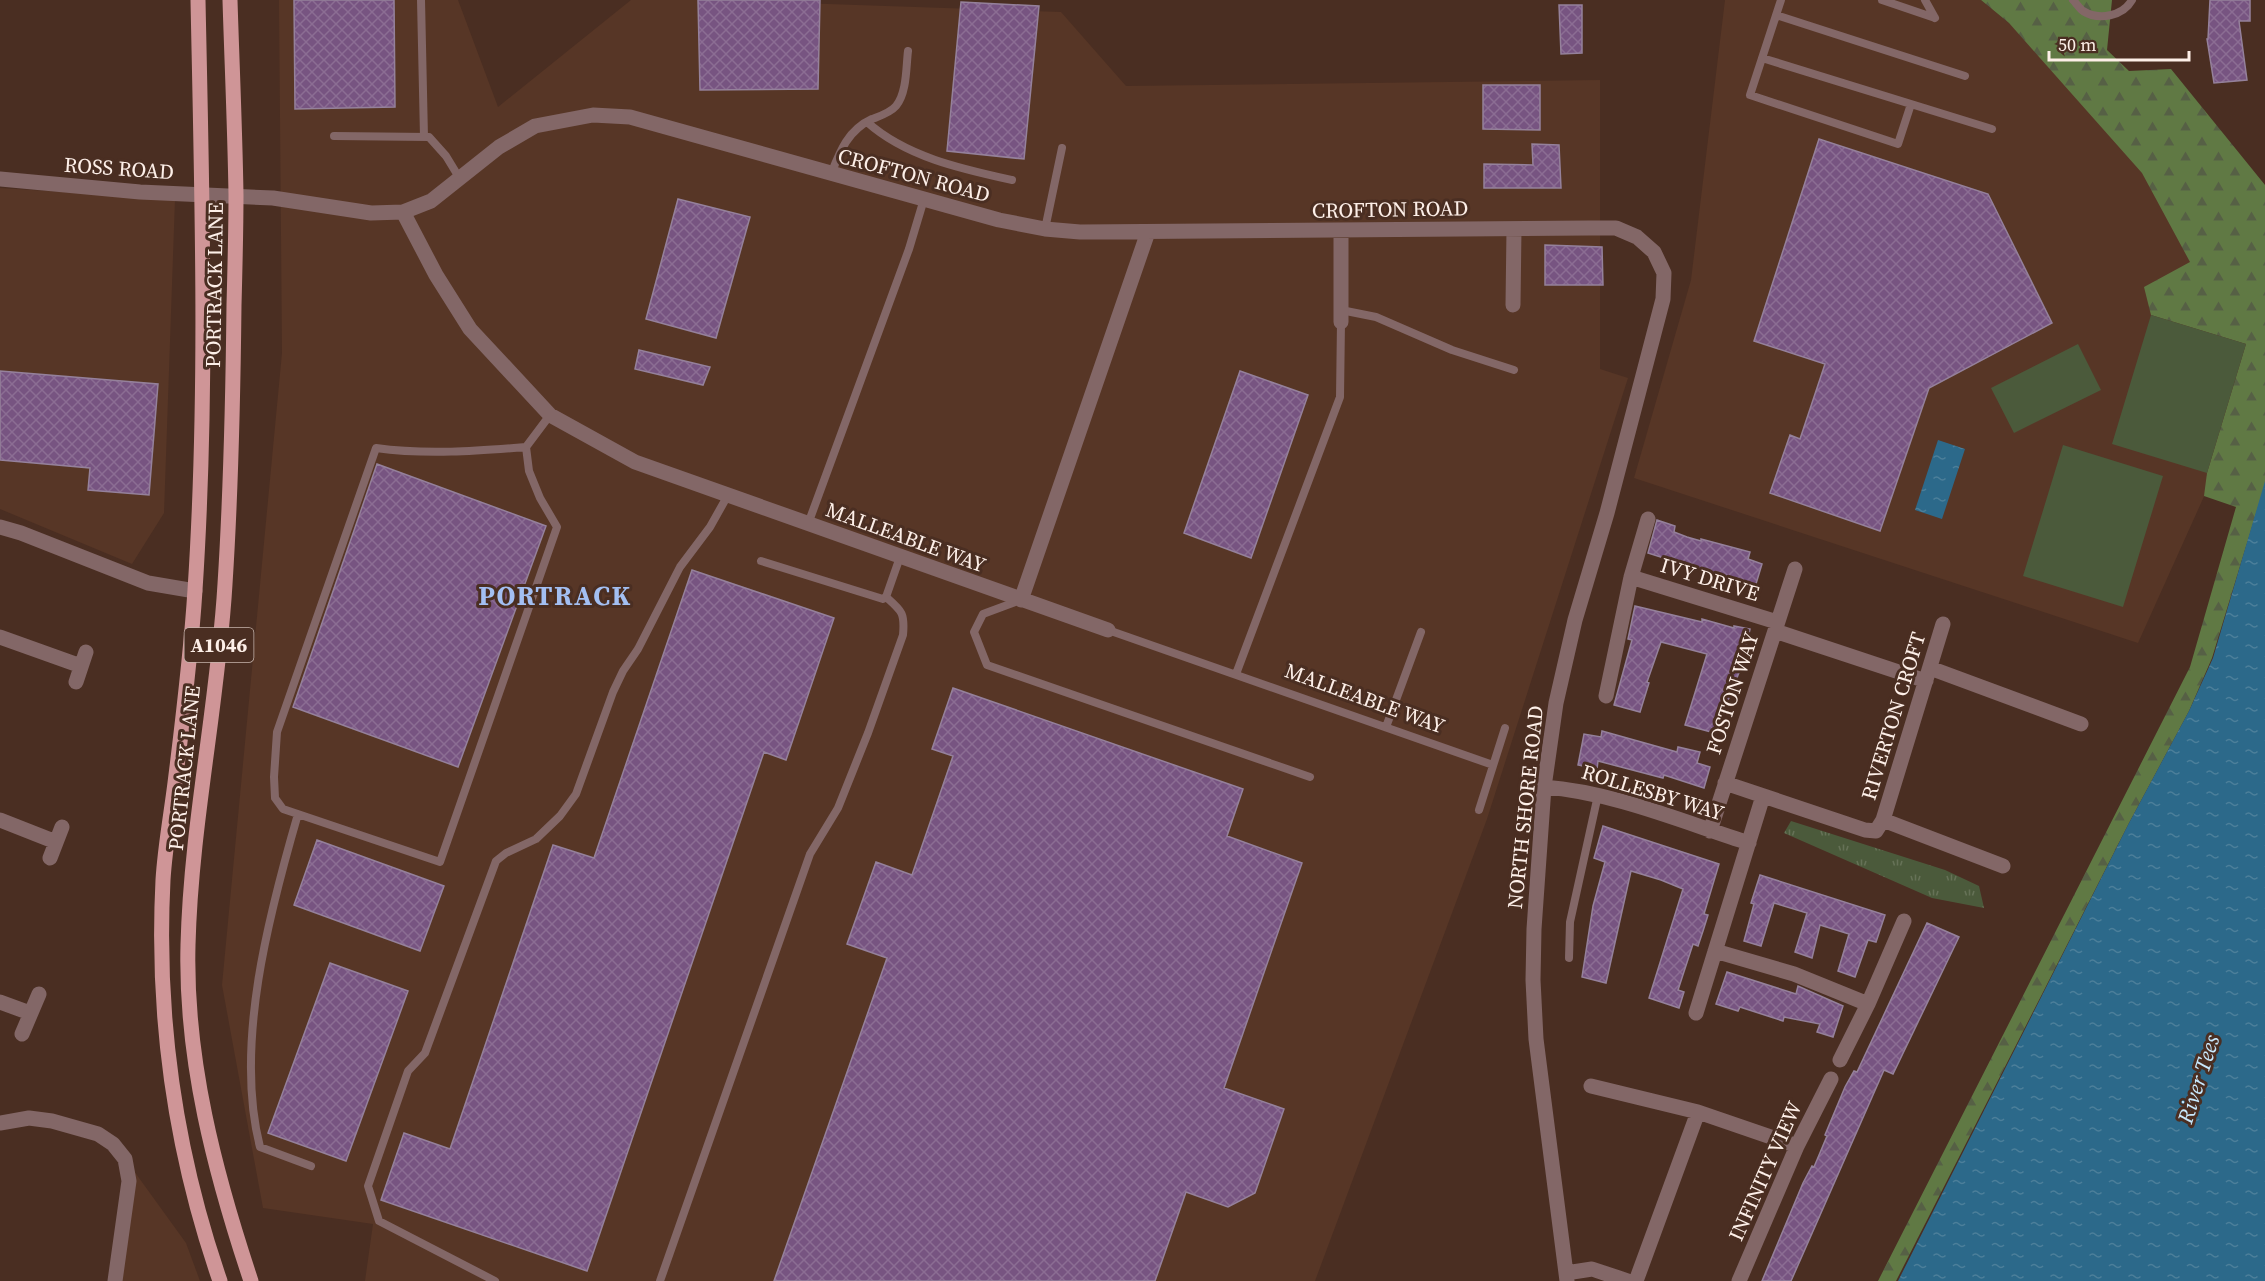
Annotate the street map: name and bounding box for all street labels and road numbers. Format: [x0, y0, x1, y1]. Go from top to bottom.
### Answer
street label: CROFTON ROAD [835, 141, 993, 209]
street label: ROSS ROAD [63, 150, 175, 186]
street label: CROFTON ROAD [1312, 193, 1468, 225]
street label: PORTRACK LANE [198, 202, 230, 368]
street label: MALLEABLE WAY [822, 495, 991, 580]
street label: IVY DRIVE [1657, 550, 1763, 608]
street label: FOSTON WAY [1699, 627, 1766, 758]
road number: A1046 [184, 628, 254, 662]
street label: RIVERTON CROFT [1854, 628, 1932, 804]
street label: MALLEABLE WAY [1281, 656, 1450, 741]
street label: PORTRACK LANE [161, 684, 207, 852]
street label: NORTH SHORE ROAD [1500, 704, 1550, 910]
street label: ROLLESBY WAY [1578, 757, 1728, 828]
street label: INFINITY VIEW [1721, 1096, 1809, 1245]

